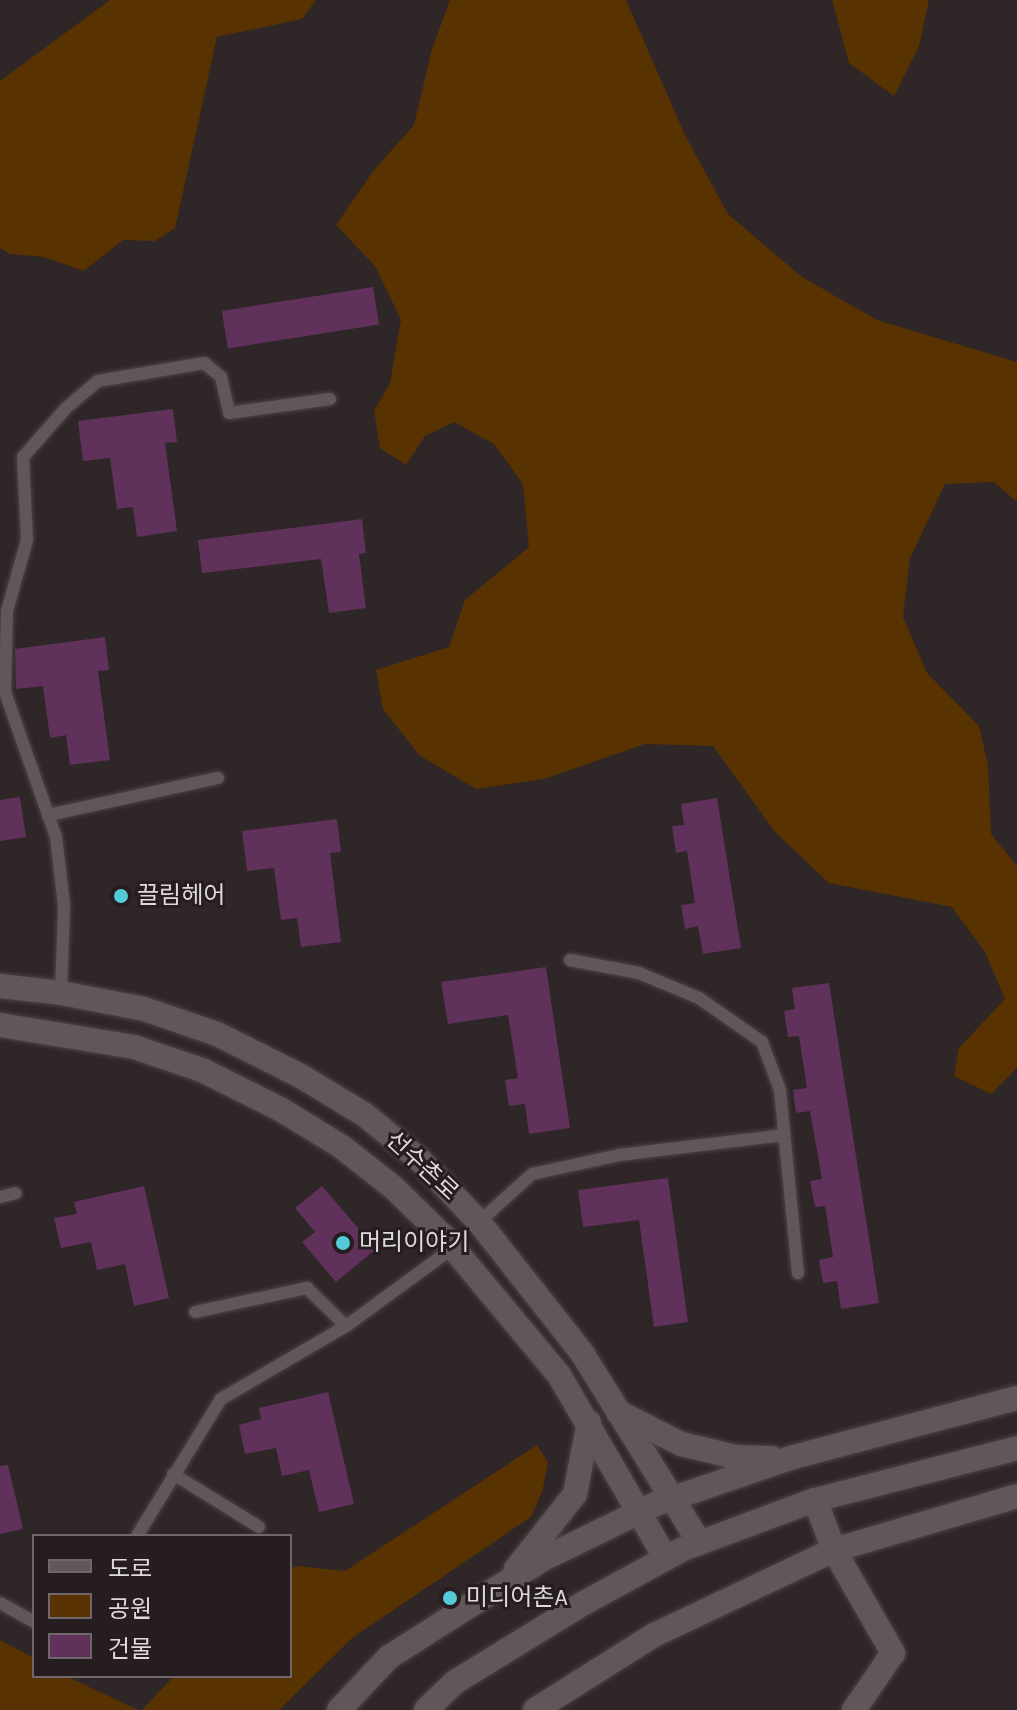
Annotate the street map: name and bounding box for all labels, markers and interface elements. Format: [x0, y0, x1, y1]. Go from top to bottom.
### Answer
place label: 끌림헤어 [137, 882, 225, 910]
marker: 끌림헤어 [112, 887, 130, 905]
street label: 선수촌로 [380, 1125, 464, 1207]
place label: 머리이야기 [359, 1229, 469, 1257]
marker: 머리이야기 [334, 1234, 352, 1252]
legend [32, 1534, 292, 1678]
text: 도로 [108, 1555, 152, 1583]
place label: 미디어촌A [466, 1584, 568, 1612]
marker: 미디어촌A [441, 1589, 459, 1607]
text: 공원 [108, 1595, 152, 1623]
text: 건물 [108, 1635, 152, 1663]

